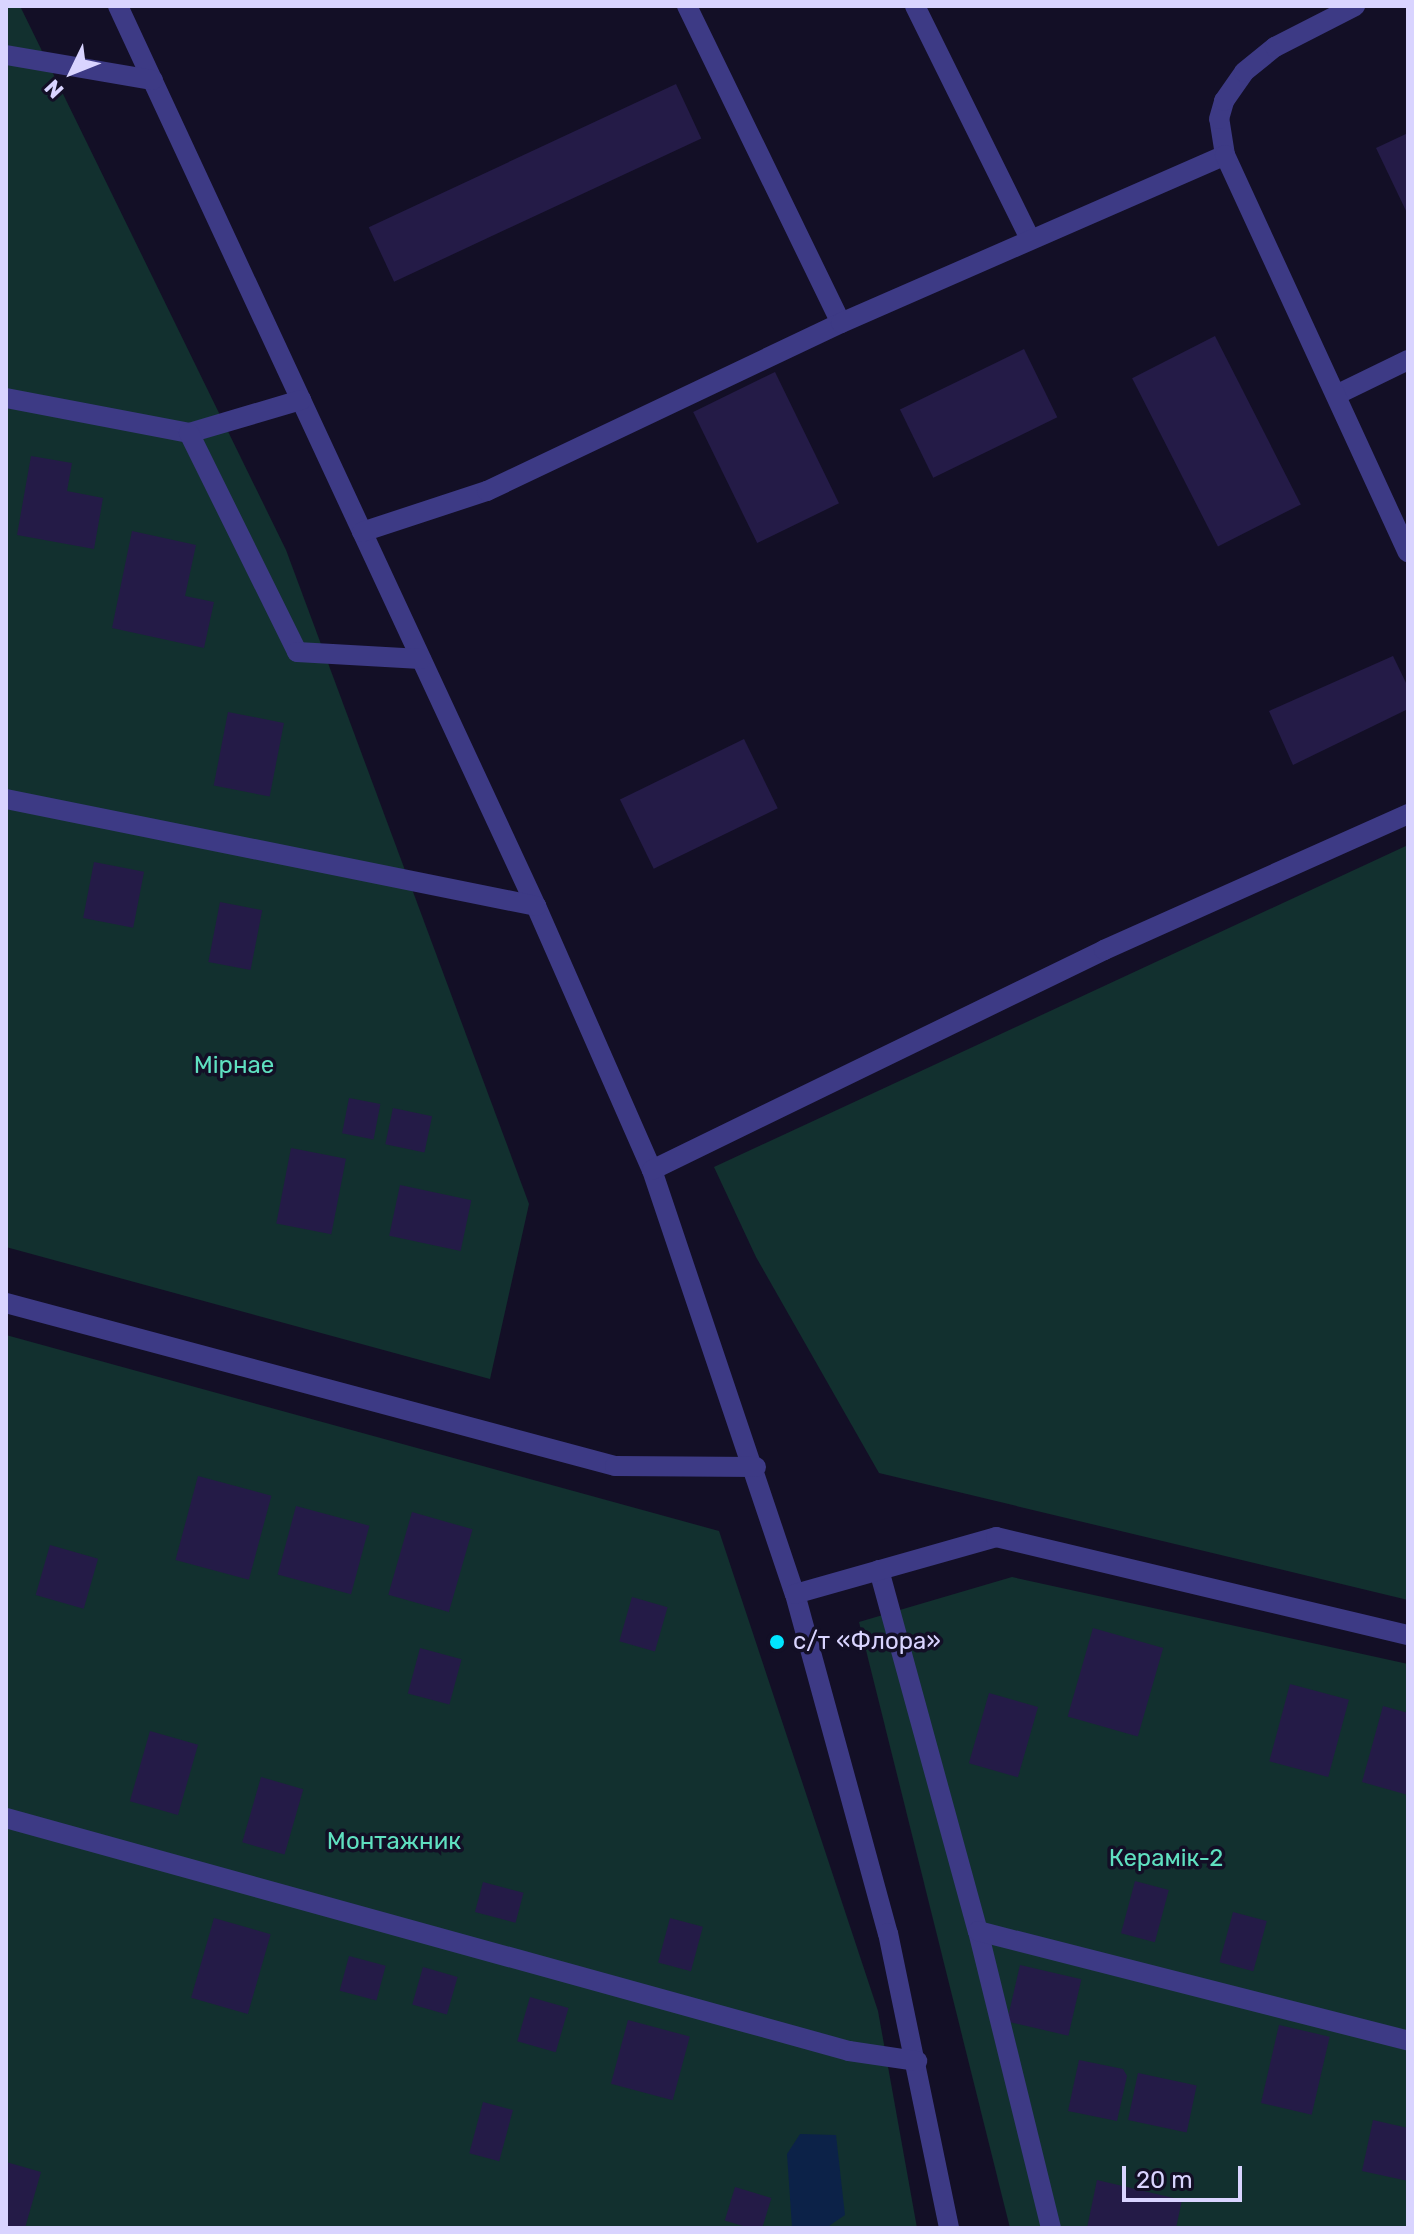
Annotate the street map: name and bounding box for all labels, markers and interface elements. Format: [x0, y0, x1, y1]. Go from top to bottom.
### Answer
north arrow [32, 32, 112, 112]
text: N [39, 74, 69, 104]
park label: Мірнае [194, 1052, 274, 1080]
place label: с/т «Флора» [793, 1628, 941, 1656]
marker: с/т «Флора» [768, 1633, 786, 1651]
park label: Монтажник [327, 1828, 461, 1856]
park label: Керамік-2 [1109, 1845, 1223, 1873]
scale bar [1126, 2150, 1246, 2200]
text: 20 m [1136, 2166, 1193, 2194]

